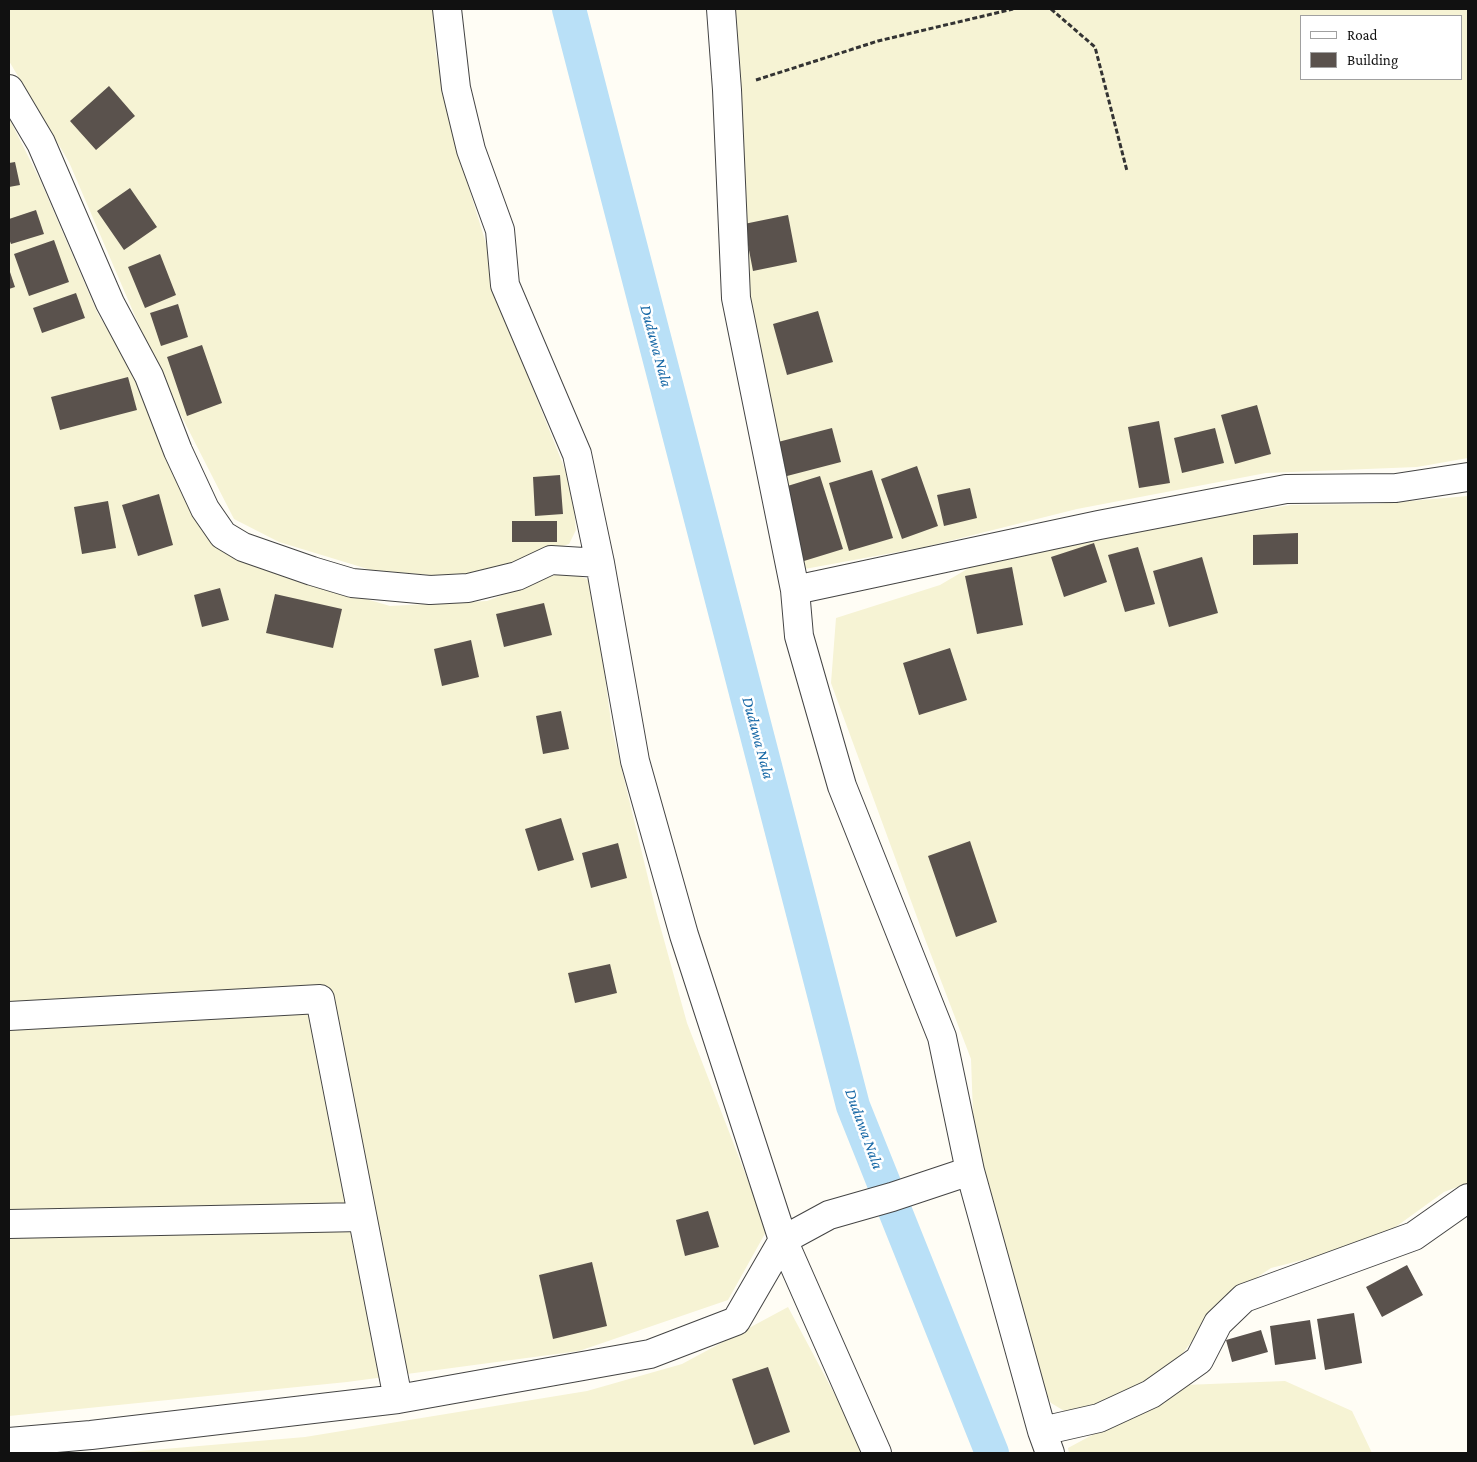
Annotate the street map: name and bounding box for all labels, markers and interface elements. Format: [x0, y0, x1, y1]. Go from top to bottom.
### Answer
legend [1300, 15, 1462, 80]
text: Road [1347, 27, 1377, 43]
text: Building [1347, 52, 1398, 68]
water label: Duduwa Nala [636, 303, 676, 389]
water label: Duduwa Nala [738, 695, 778, 781]
water label: Duduwa Nala [841, 1086, 887, 1172]

